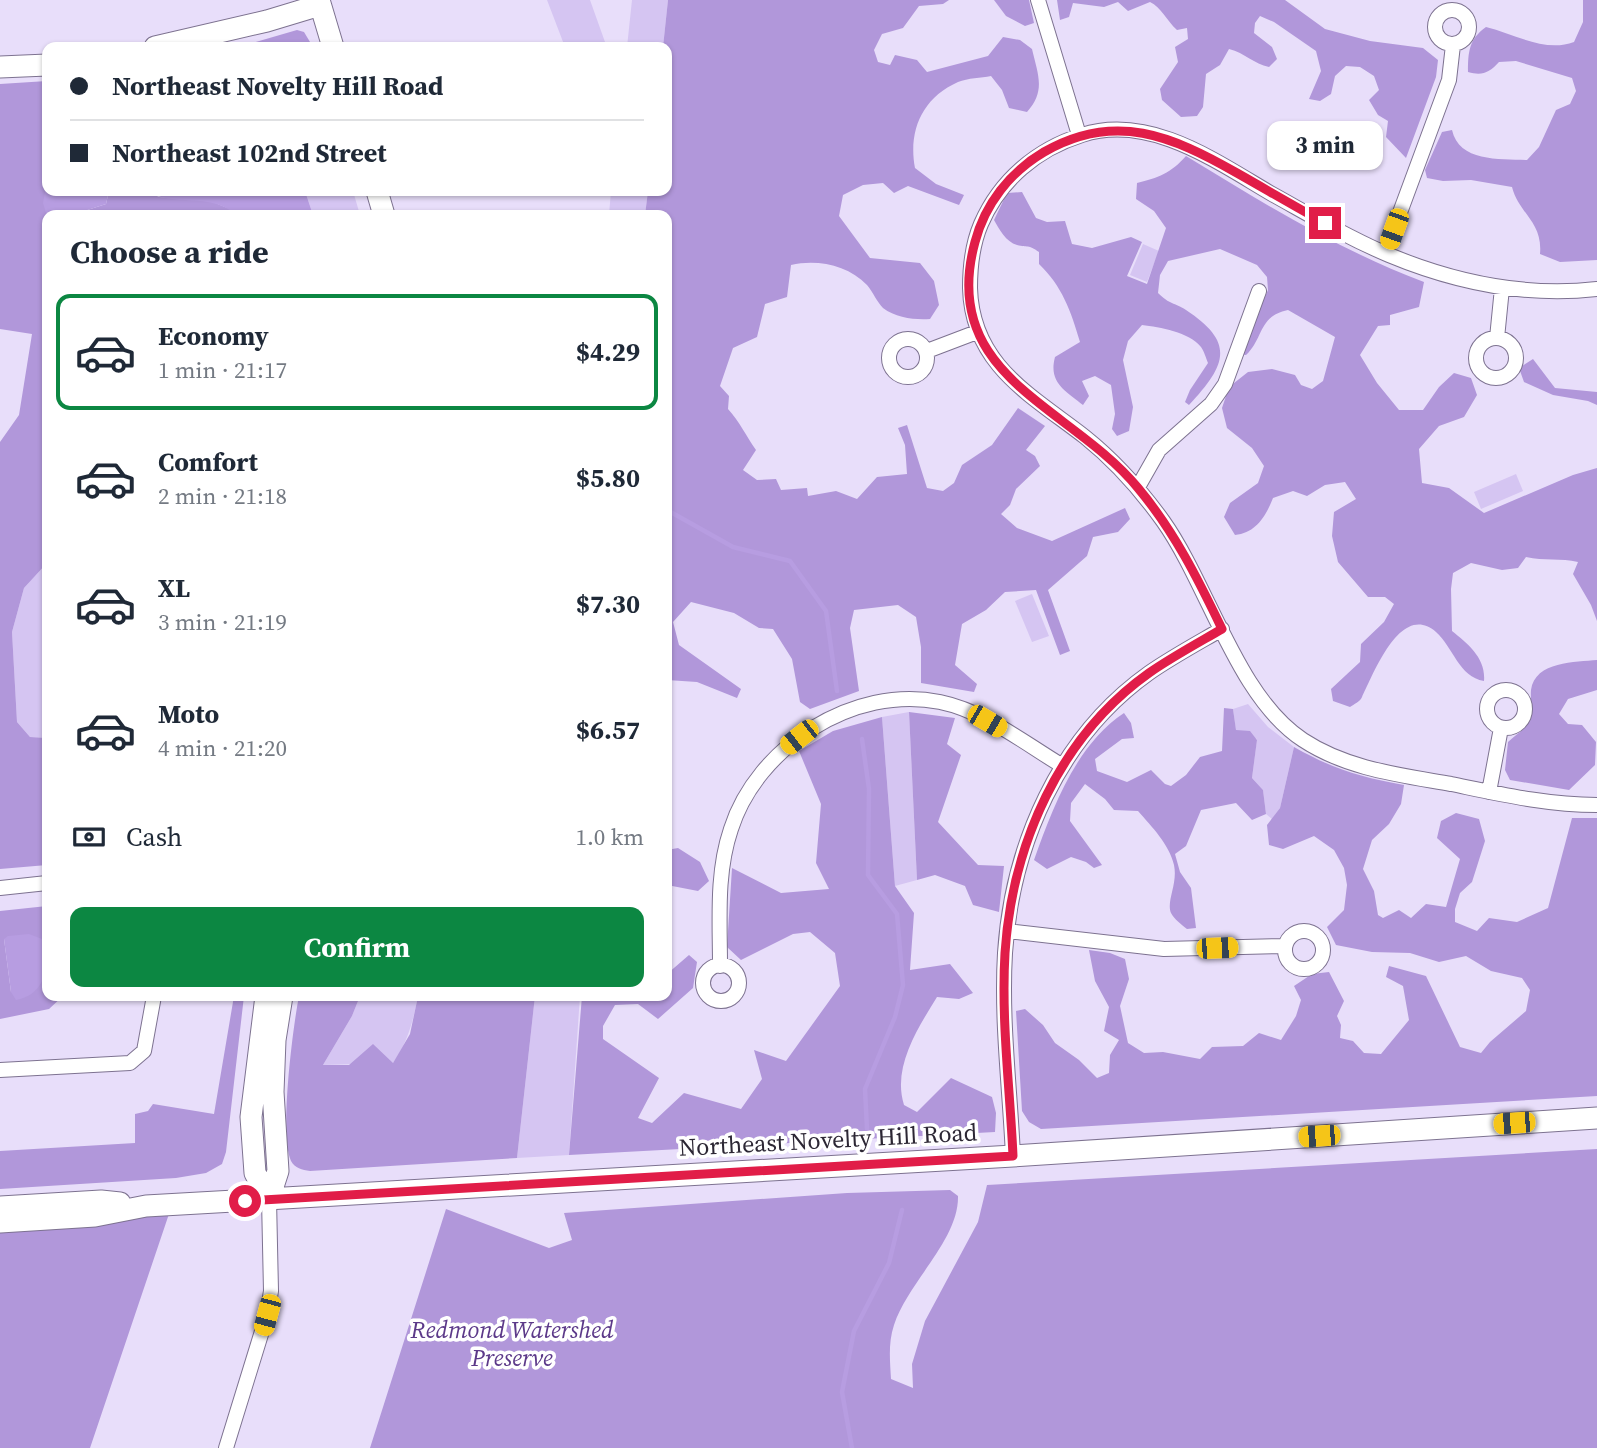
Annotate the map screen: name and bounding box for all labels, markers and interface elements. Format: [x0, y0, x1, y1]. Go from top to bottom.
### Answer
text: Northeast Novelty Hill Road [112, 68, 443, 104]
callout: 3 min [1267, 122, 1383, 170]
text: 3 min [1295, 129, 1355, 161]
text: Northeast 102nd Street [112, 135, 387, 171]
car [1377, 206, 1412, 252]
route end [1309, 207, 1341, 239]
text: Choose a ride [70, 230, 269, 274]
text: Economy [158, 318, 269, 354]
icon: car [74, 321, 137, 384]
text: $4.29 [576, 334, 640, 370]
text: 1 min · 21:17 [158, 354, 287, 386]
text: Comfort [158, 444, 258, 480]
icon: car [74, 447, 137, 510]
text: $5.80 [576, 460, 640, 496]
text: 2 min · 21:18 [158, 480, 287, 512]
text: XL [158, 570, 190, 606]
icon: car [74, 573, 137, 636]
text: $7.30 [576, 586, 640, 622]
text: 3 min · 21:19 [158, 606, 287, 638]
text: Moto [158, 696, 219, 732]
icon: car [74, 699, 137, 762]
car [964, 701, 1011, 741]
text: $6.57 [576, 712, 640, 748]
car [776, 716, 823, 758]
text: 4 min · 21:20 [158, 732, 287, 764]
icon: cash [70, 818, 108, 856]
text: Cash [126, 819, 182, 855]
text: 1.0 km [575, 821, 644, 853]
button: Confirm [70, 907, 644, 987]
car [1196, 937, 1239, 959]
car [1493, 1111, 1536, 1135]
street label: Northeast Novelty Hill Road [678, 1115, 978, 1164]
car [1298, 1124, 1341, 1148]
route start [229, 1185, 261, 1217]
car [252, 1292, 283, 1338]
park label: Redmond Watershed Preserve [409, 1313, 614, 1374]

